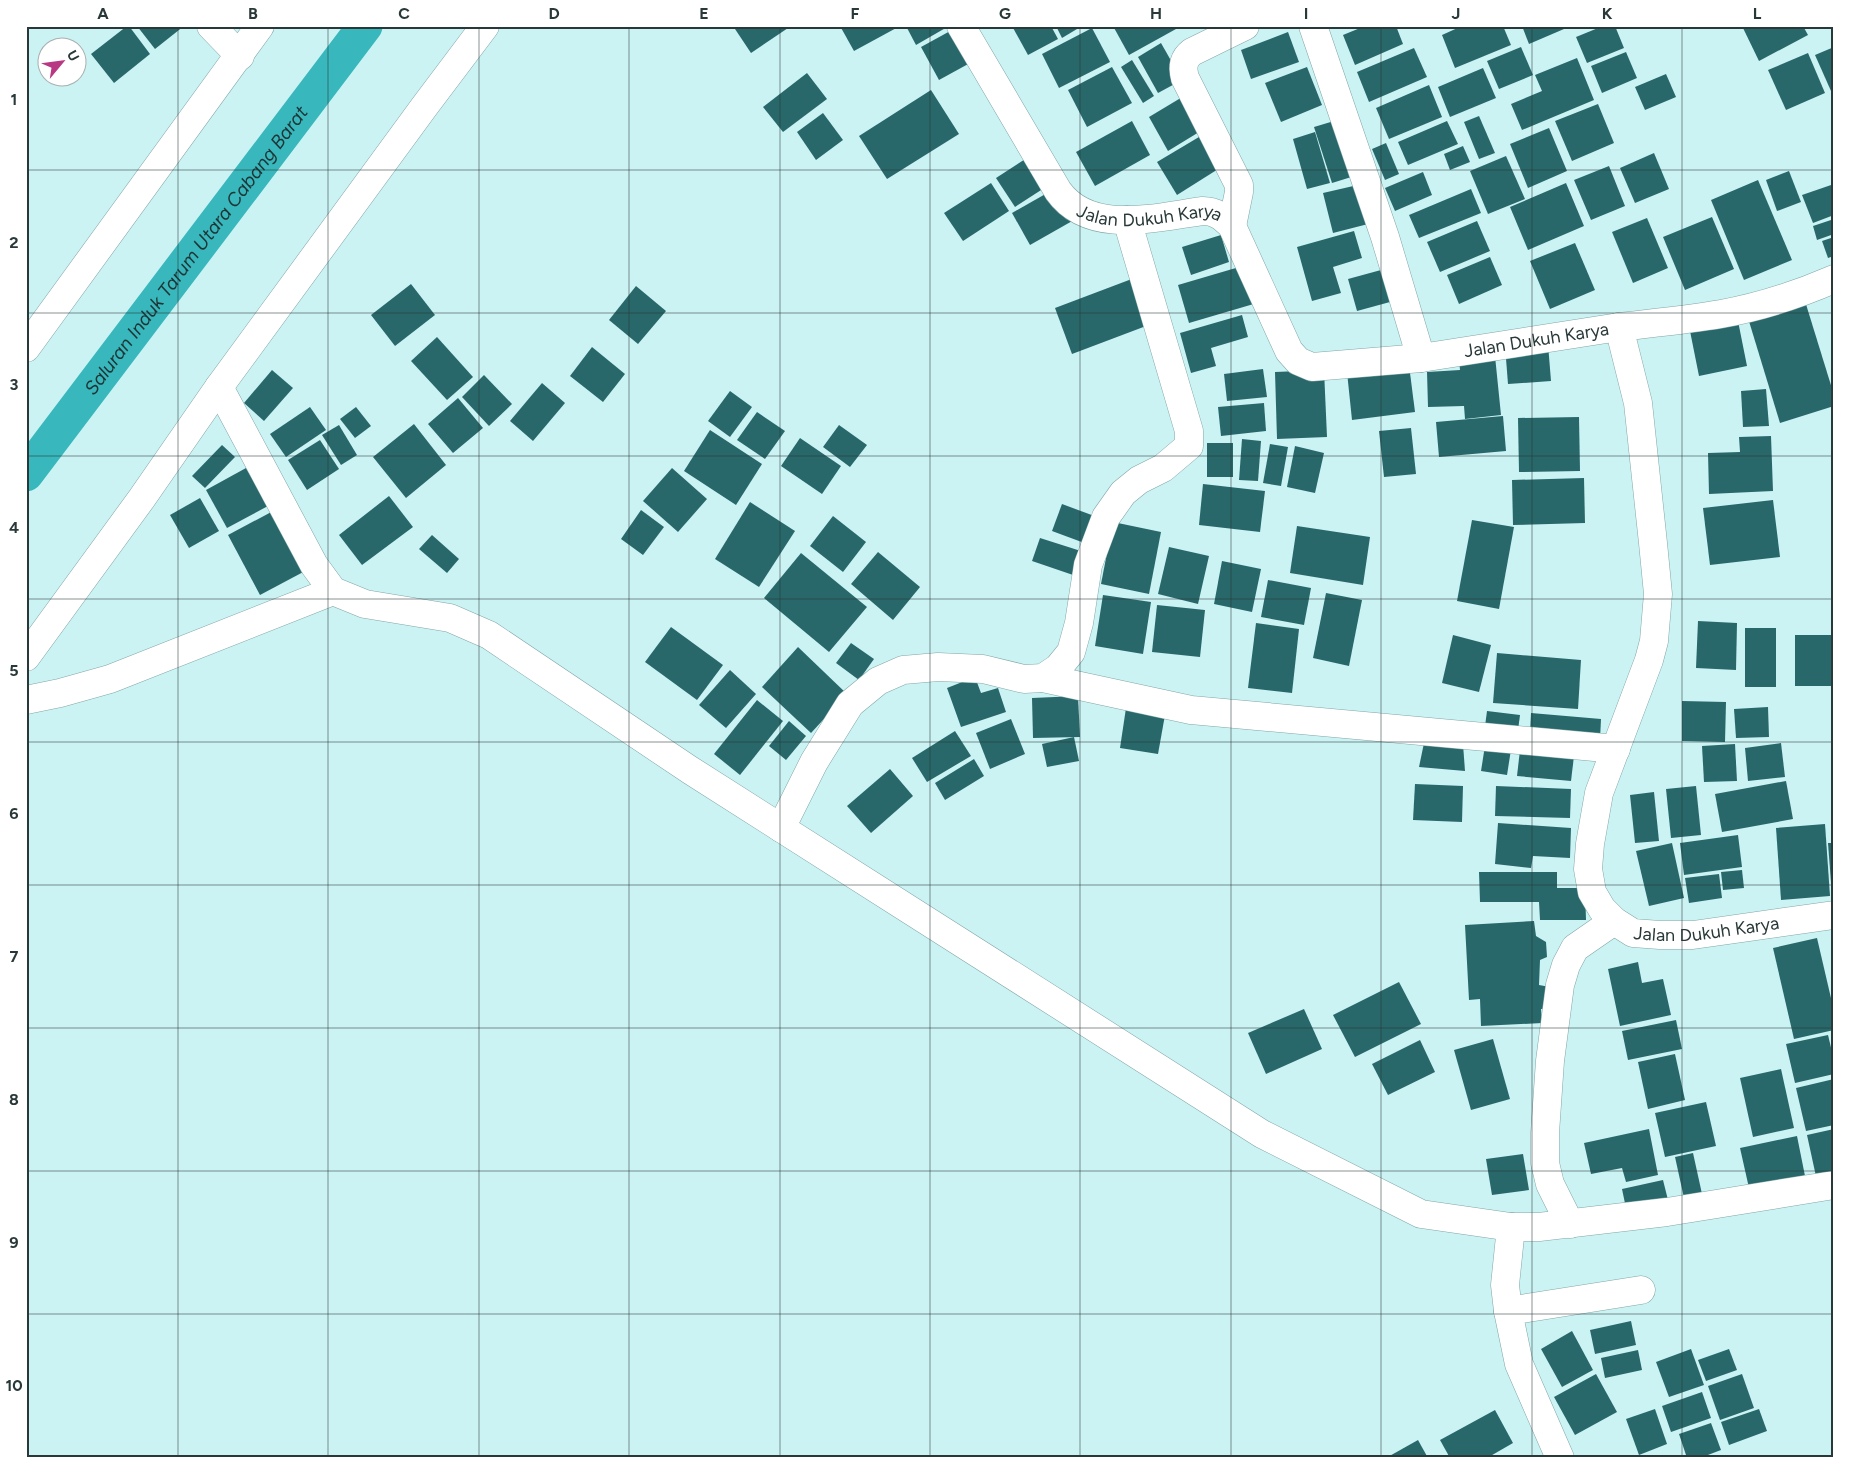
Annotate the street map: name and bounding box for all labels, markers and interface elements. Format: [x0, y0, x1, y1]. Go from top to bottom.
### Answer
text: A [97, 4, 109, 23]
text: B [248, 4, 258, 23]
text: C [398, 4, 410, 23]
text: D [548, 4, 560, 23]
text: E [699, 4, 709, 23]
text: F [851, 4, 860, 23]
text: G [999, 4, 1011, 23]
text: H [1150, 4, 1162, 23]
text: I [1304, 4, 1308, 23]
text: J [1452, 4, 1460, 23]
text: K [1602, 4, 1613, 23]
text: L [1753, 4, 1762, 23]
north arrow [38, 38, 88, 88]
text: U [63, 48, 83, 64]
text: 1 [11, 90, 17, 109]
water label: Saluran Induk Tarum Utara Cabang Barat [79, 100, 313, 399]
street label: Jalan Dukuh Karya [1073, 200, 1226, 231]
text: 2 [9, 233, 19, 252]
street label: Jalan Dukuh Karya [1462, 318, 1610, 362]
text: 3 [10, 375, 19, 394]
text: 4 [9, 518, 19, 537]
text: 5 [9, 661, 19, 680]
text: 6 [9, 804, 19, 823]
street label: Jalan Dukuh Karya [1633, 912, 1781, 946]
text: 7 [10, 947, 19, 966]
text: 8 [9, 1090, 19, 1109]
text: 9 [9, 1233, 19, 1252]
text: 10 [5, 1376, 23, 1395]

